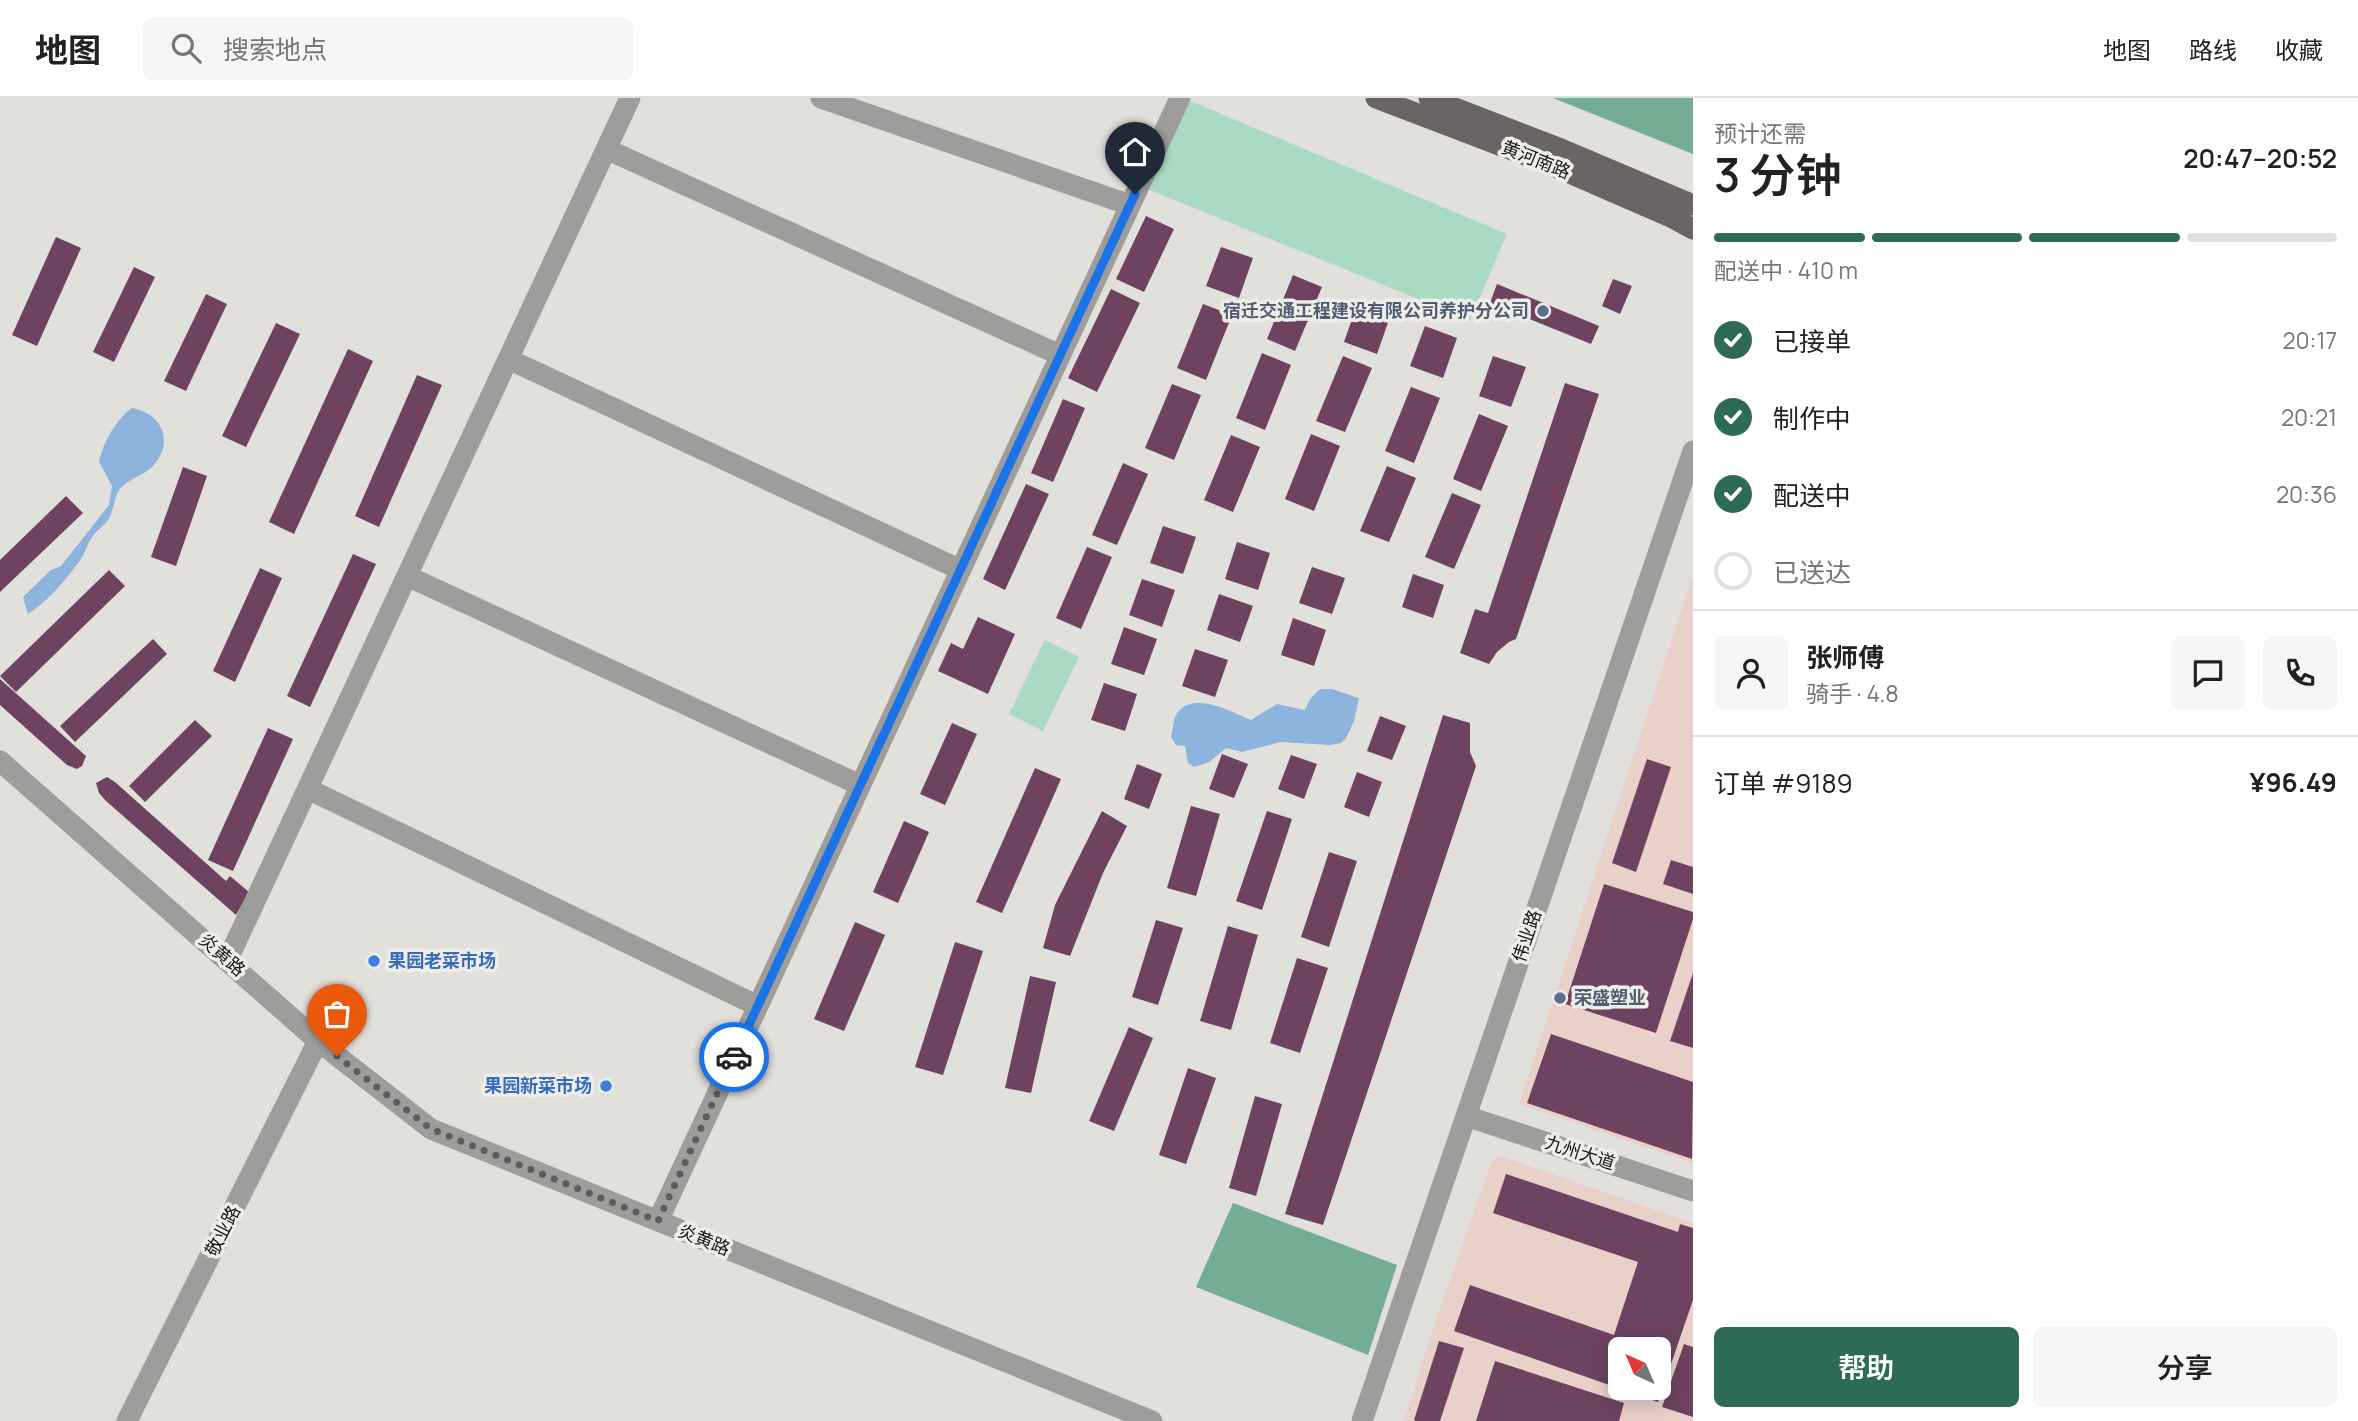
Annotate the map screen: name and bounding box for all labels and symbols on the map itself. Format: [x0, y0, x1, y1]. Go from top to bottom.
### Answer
pin [1105, 122, 1165, 194]
street label: 黄河南路 [1499, 134, 1574, 184]
place label: 宿迁交通工程建设有限公司养护分公司 [1223, 298, 1529, 322]
marker: 宿迁交通工程建设有限公司养护分公司 [1535, 303, 1551, 319]
street label: 伟业路 [1506, 906, 1546, 965]
street label: 炎黄路 [194, 927, 251, 981]
place label: 果园老菜市场 [388, 948, 496, 972]
marker: 果园老菜市场 [366, 953, 382, 969]
pin [307, 984, 367, 1056]
place label: 荣盛塑业 [1574, 985, 1646, 1009]
marker: 荣盛塑业 [1552, 990, 1568, 1006]
courier [699, 1022, 769, 1092]
place label: 果园新菜市场 [484, 1073, 592, 1097]
marker: 果园新菜市场 [598, 1078, 614, 1094]
street label: 九州大道 [1542, 1130, 1618, 1175]
street label: 敬业路 [199, 1201, 245, 1260]
street label: 炎黄路 [675, 1218, 734, 1260]
north arrow [1608, 1337, 1671, 1400]

